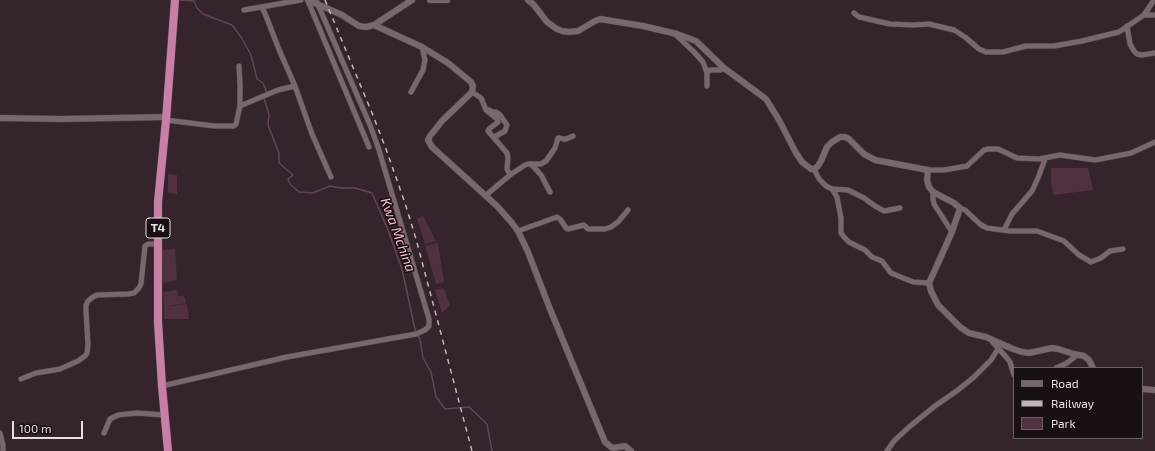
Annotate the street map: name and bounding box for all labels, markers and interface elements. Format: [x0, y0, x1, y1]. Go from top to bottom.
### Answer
water label: Kwa Mchina [377, 196, 419, 274]
road number: T4 [146, 218, 170, 238]
legend [1013, 367, 1143, 439]
text: Road [1051, 376, 1079, 390]
text: Railway [1051, 396, 1094, 410]
scale bar [14, 413, 85, 439]
text: Park [1051, 416, 1076, 430]
text: 100 m [19, 421, 51, 435]

